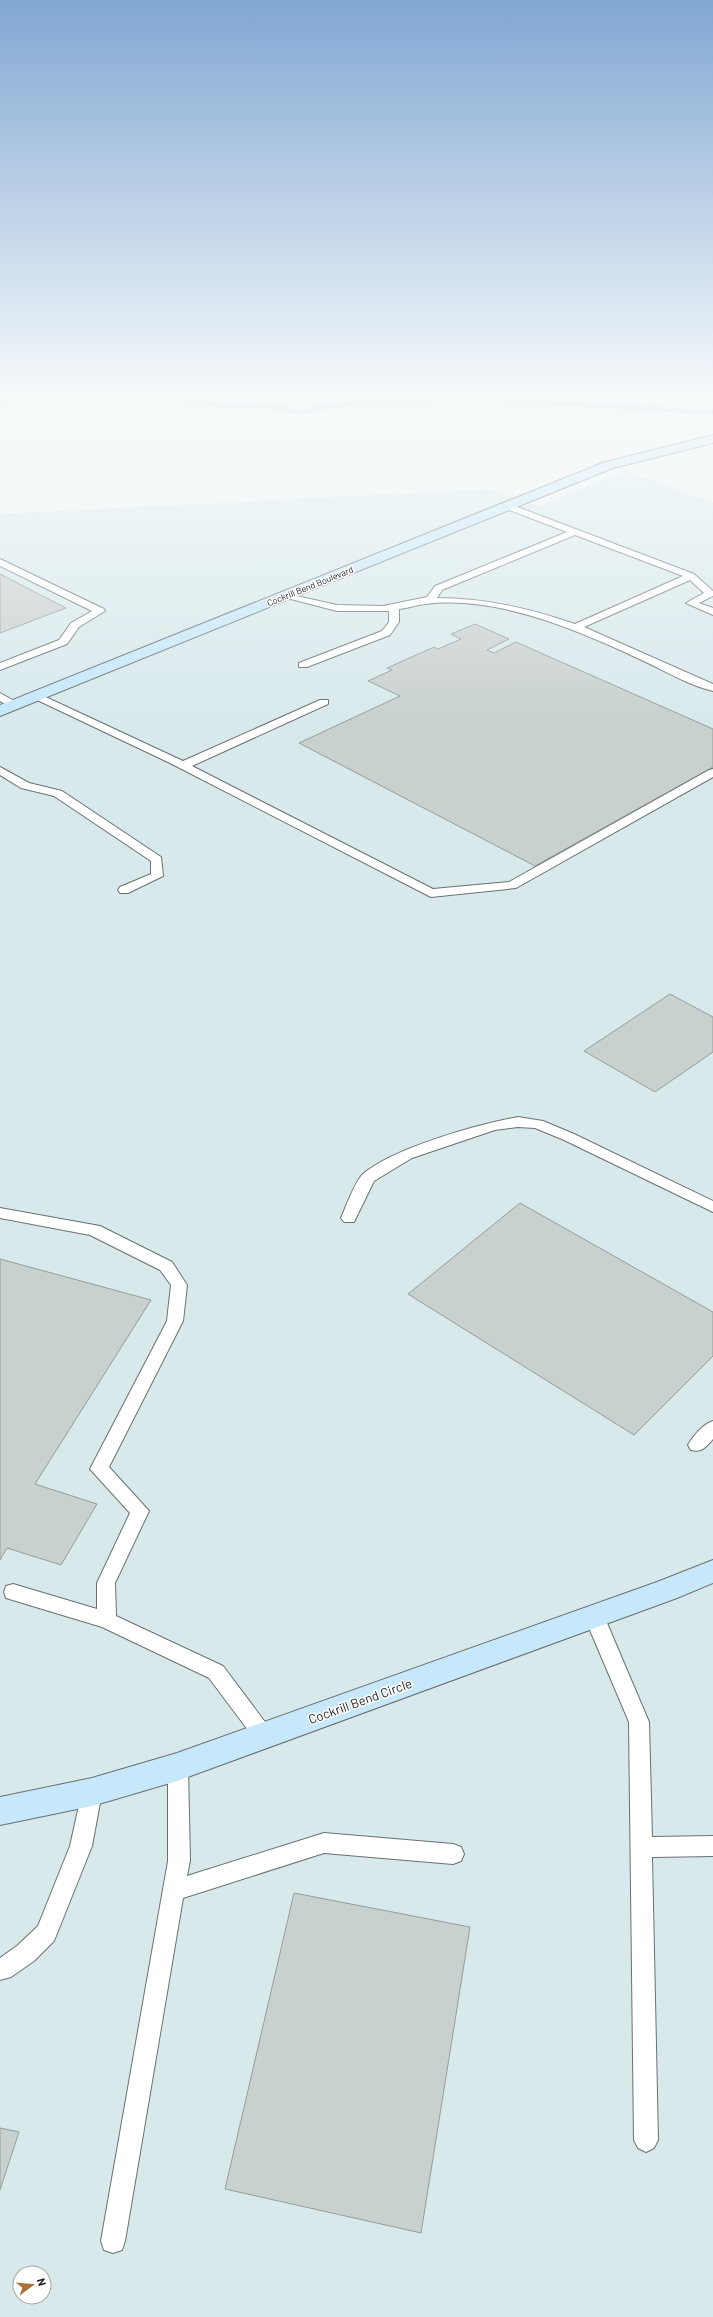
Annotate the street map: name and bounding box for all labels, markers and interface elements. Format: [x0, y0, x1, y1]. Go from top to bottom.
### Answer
street label: Cockrill Bend Boulevard [265, 564, 355, 608]
street label: Cockrill Bend Circle [306, 1675, 414, 1727]
north arrow [12, 2265, 52, 2305]
text: N [35, 2277, 49, 2287]

